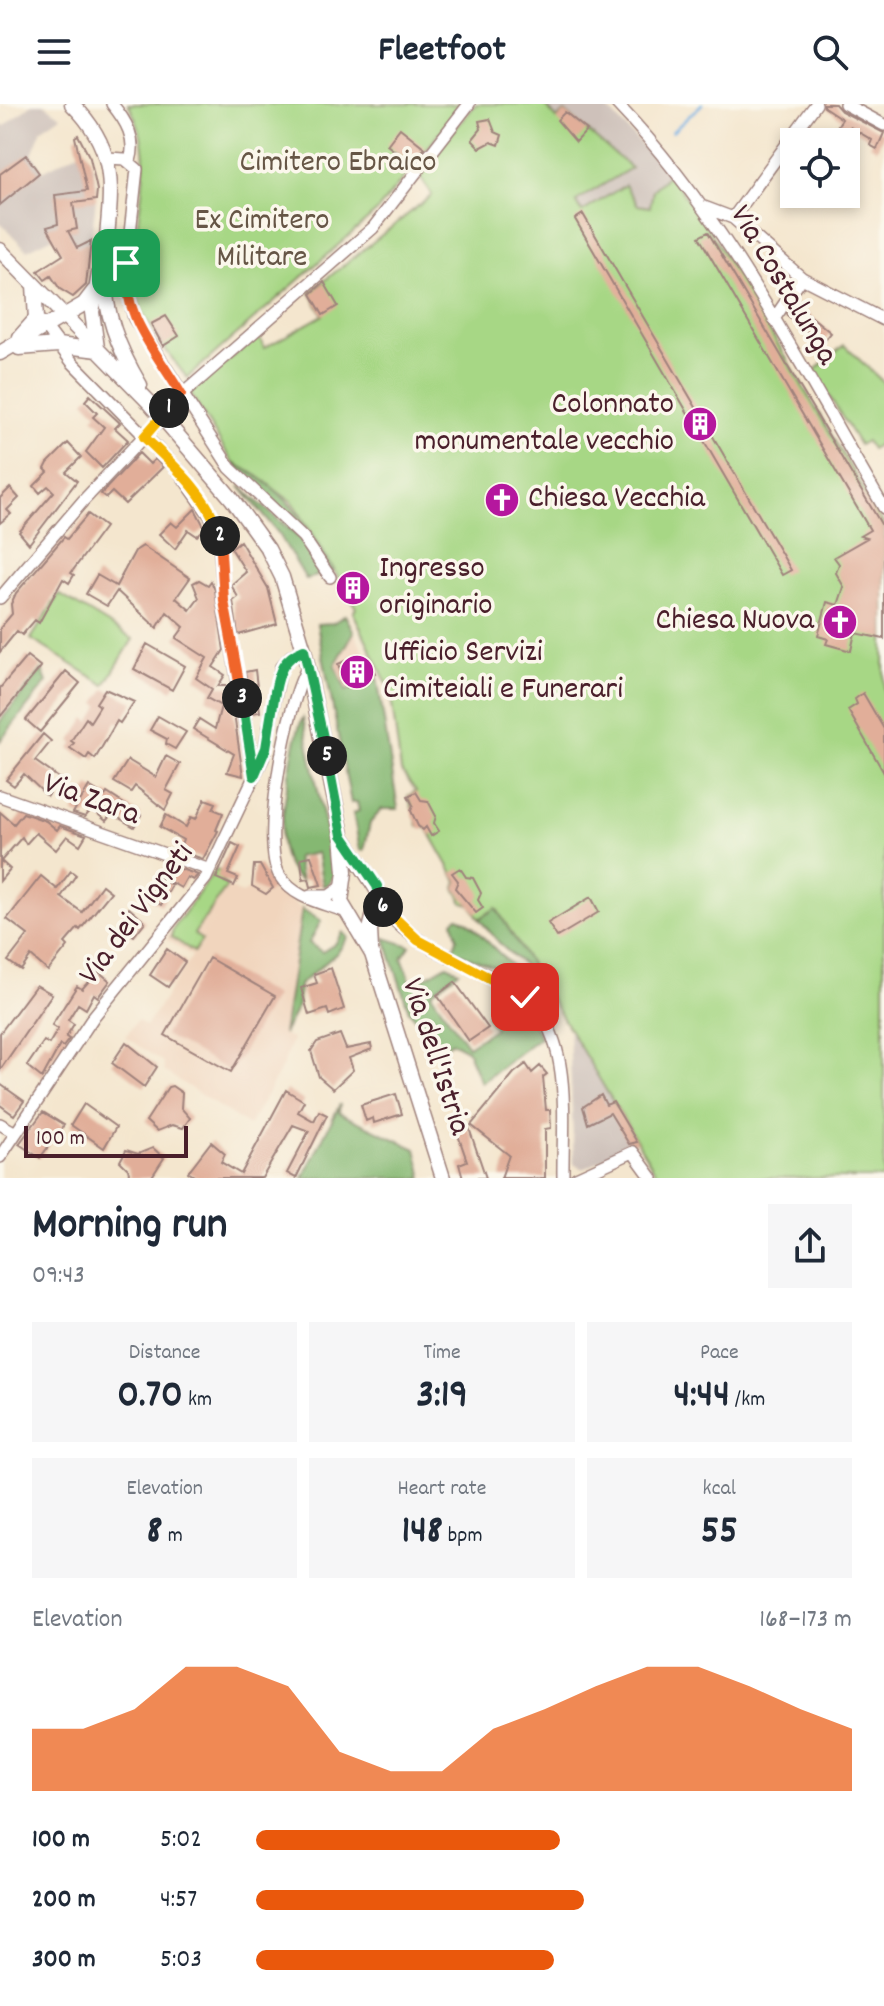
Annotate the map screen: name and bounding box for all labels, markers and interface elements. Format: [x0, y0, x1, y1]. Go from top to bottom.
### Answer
text: Fleetfoot [378, 26, 506, 78]
icon: menu [32, 30, 76, 74]
icon: search [808, 30, 852, 74]
map controls [780, 128, 860, 208]
button: locate [780, 128, 860, 208]
park label: Cimitero Ebraico [239, 141, 437, 187]
street label: Via Costalunga [716, 197, 848, 375]
park label: Ex Cimitero Militare [194, 199, 330, 282]
pin [92, 229, 160, 297]
icon: arrive [104, 241, 148, 285]
place label: Colonnato monumentale vecchio [415, 383, 674, 466]
pin: 1 [149, 388, 189, 428]
text: 1 [167, 392, 171, 423]
building icon: Colonnato monumentale vecchio [681, 405, 719, 443]
place label: Chiesa Vecchia [528, 477, 706, 523]
church icon: Chiesa Vecchia [483, 481, 521, 519]
pin: 2 [200, 516, 240, 556]
text: 2 [215, 520, 225, 551]
place label: Ingresso originario [379, 547, 493, 630]
building icon: Ingresso originario [334, 569, 372, 607]
place label: Chiesa Nuova [656, 599, 815, 645]
church icon: Chiesa Nuova [821, 603, 859, 641]
place label: Ufficio Servizi Cimiteiali e Funerari [383, 631, 623, 714]
building icon: Ufficio Servizi Cimiteiali e Funerari [338, 653, 376, 691]
pin: 3 [222, 678, 262, 718]
text: 3 [237, 682, 247, 713]
pin: 5 [307, 736, 347, 776]
text: 5 [322, 740, 332, 771]
street label: Via Zara [36, 762, 147, 840]
street label: Via dei Vigneti [69, 834, 207, 996]
pin: 6 [363, 887, 403, 927]
text: 6 [378, 891, 388, 922]
pin [491, 963, 559, 1031]
street label: Via dell'Istria [387, 973, 481, 1142]
icon: check [503, 975, 547, 1019]
scale bar [24, 1122, 188, 1158]
text: 100 m [36, 1124, 85, 1155]
text: Morning run [32, 1196, 227, 1259]
button: share [768, 1204, 852, 1288]
text: 09:43 [32, 1258, 85, 1295]
text: Distance [129, 1338, 201, 1369]
text: Time [423, 1338, 461, 1369]
text: Pace [700, 1338, 739, 1369]
text: 0.70 [117, 1369, 183, 1426]
text: 3:19 [416, 1369, 468, 1426]
text: 4:44 [673, 1369, 730, 1426]
text: km [183, 1385, 212, 1416]
text: /km [730, 1385, 765, 1416]
text: Elevation [126, 1474, 203, 1505]
text: Heart rate [398, 1474, 486, 1505]
text: kcal [703, 1474, 736, 1505]
text: 8 [147, 1505, 163, 1562]
text: 148 [401, 1505, 443, 1562]
text: 55 [701, 1505, 738, 1562]
text: m [163, 1521, 183, 1552]
text: bpm [443, 1521, 483, 1552]
text: Elevation [32, 1602, 122, 1639]
text: 168–173 m [759, 1602, 852, 1639]
text: 100 m [32, 1822, 90, 1859]
text: 5:02 [160, 1822, 202, 1859]
text: 200 m [32, 1882, 96, 1919]
text: 4:57 [160, 1882, 197, 1919]
text: 300 m [32, 1942, 96, 1979]
text: 5:03 [160, 1942, 202, 1979]

